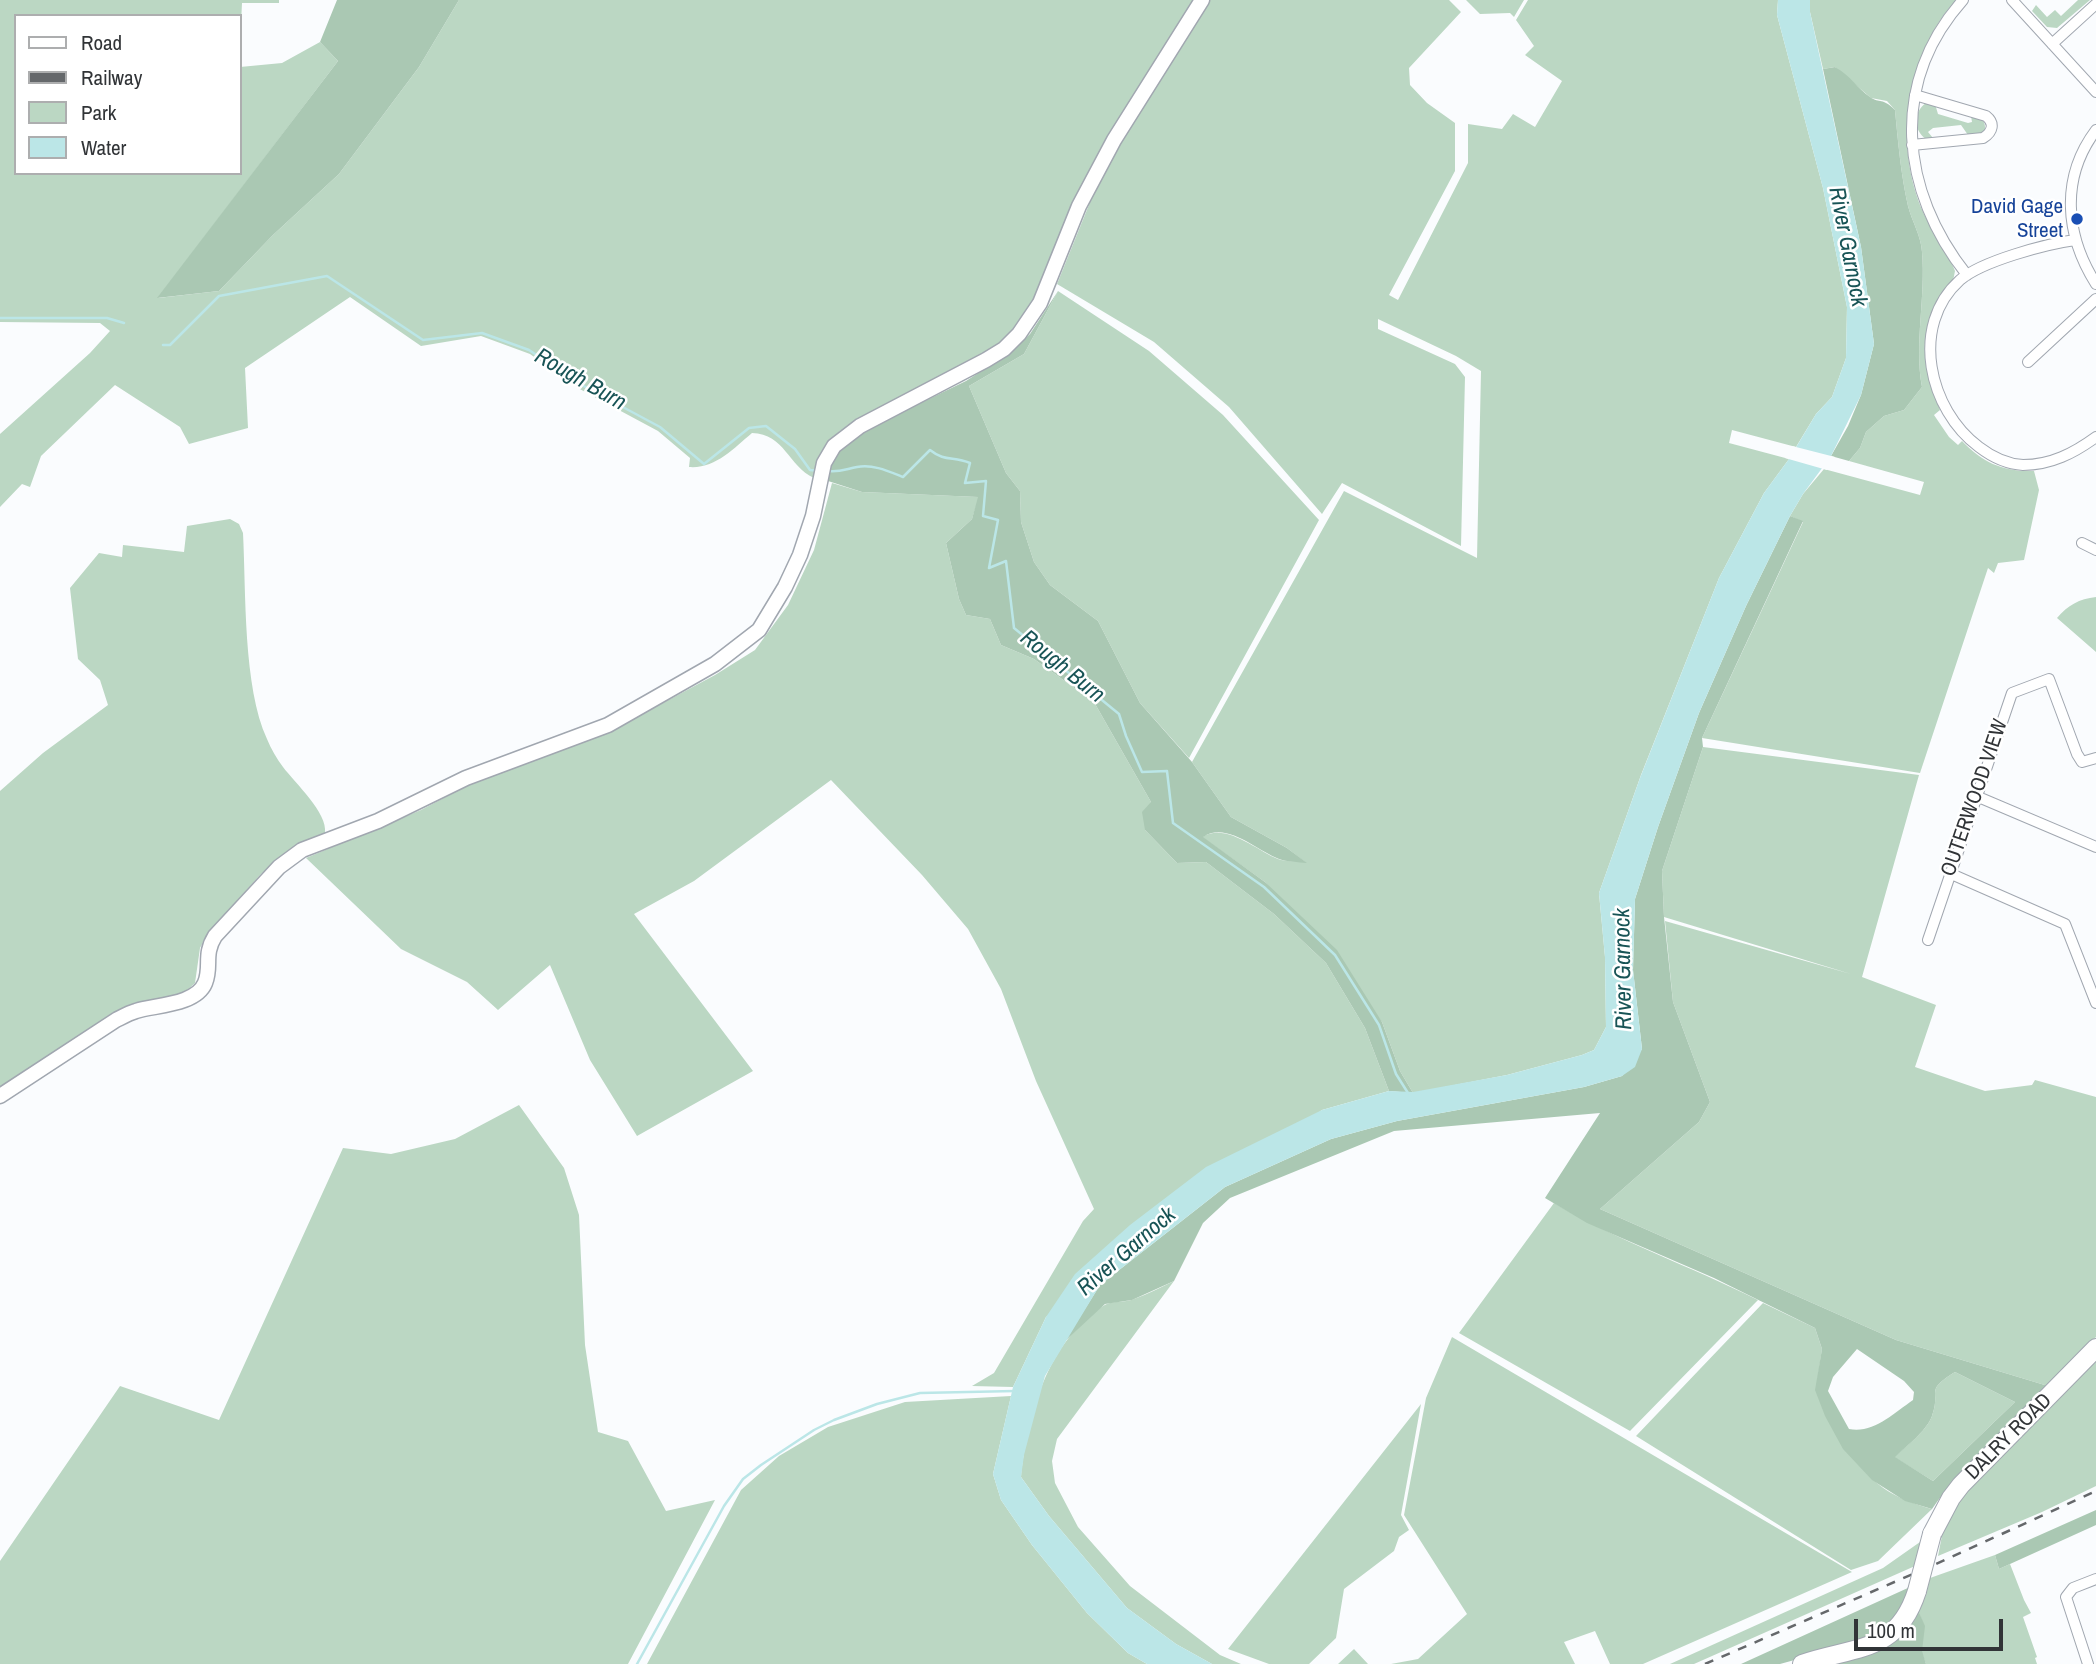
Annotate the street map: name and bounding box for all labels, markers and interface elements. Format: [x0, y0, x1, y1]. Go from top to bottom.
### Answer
legend [14, 14, 242, 175]
text: Road [81, 28, 122, 57]
text: Railway [81, 63, 142, 92]
text: Park [81, 98, 116, 127]
text: Water [81, 133, 126, 162]
water label: River Garnock [1822, 185, 1872, 309]
place label: David Gage Street [1971, 194, 2063, 244]
marker: David Gage Street [2069, 211, 2085, 227]
water label: Rough Burn [530, 343, 630, 417]
water label: Rough Burn [1014, 625, 1110, 709]
street label: OUTERWOOD VIEW [1936, 716, 2014, 880]
water label: River Garnock [1609, 908, 1639, 1030]
water label: River Garnock [1072, 1202, 1182, 1302]
street label: DALRY ROAD [1961, 1389, 2057, 1485]
scale bar [1858, 1604, 2007, 1648]
text: 100 m [1867, 1616, 1915, 1645]

